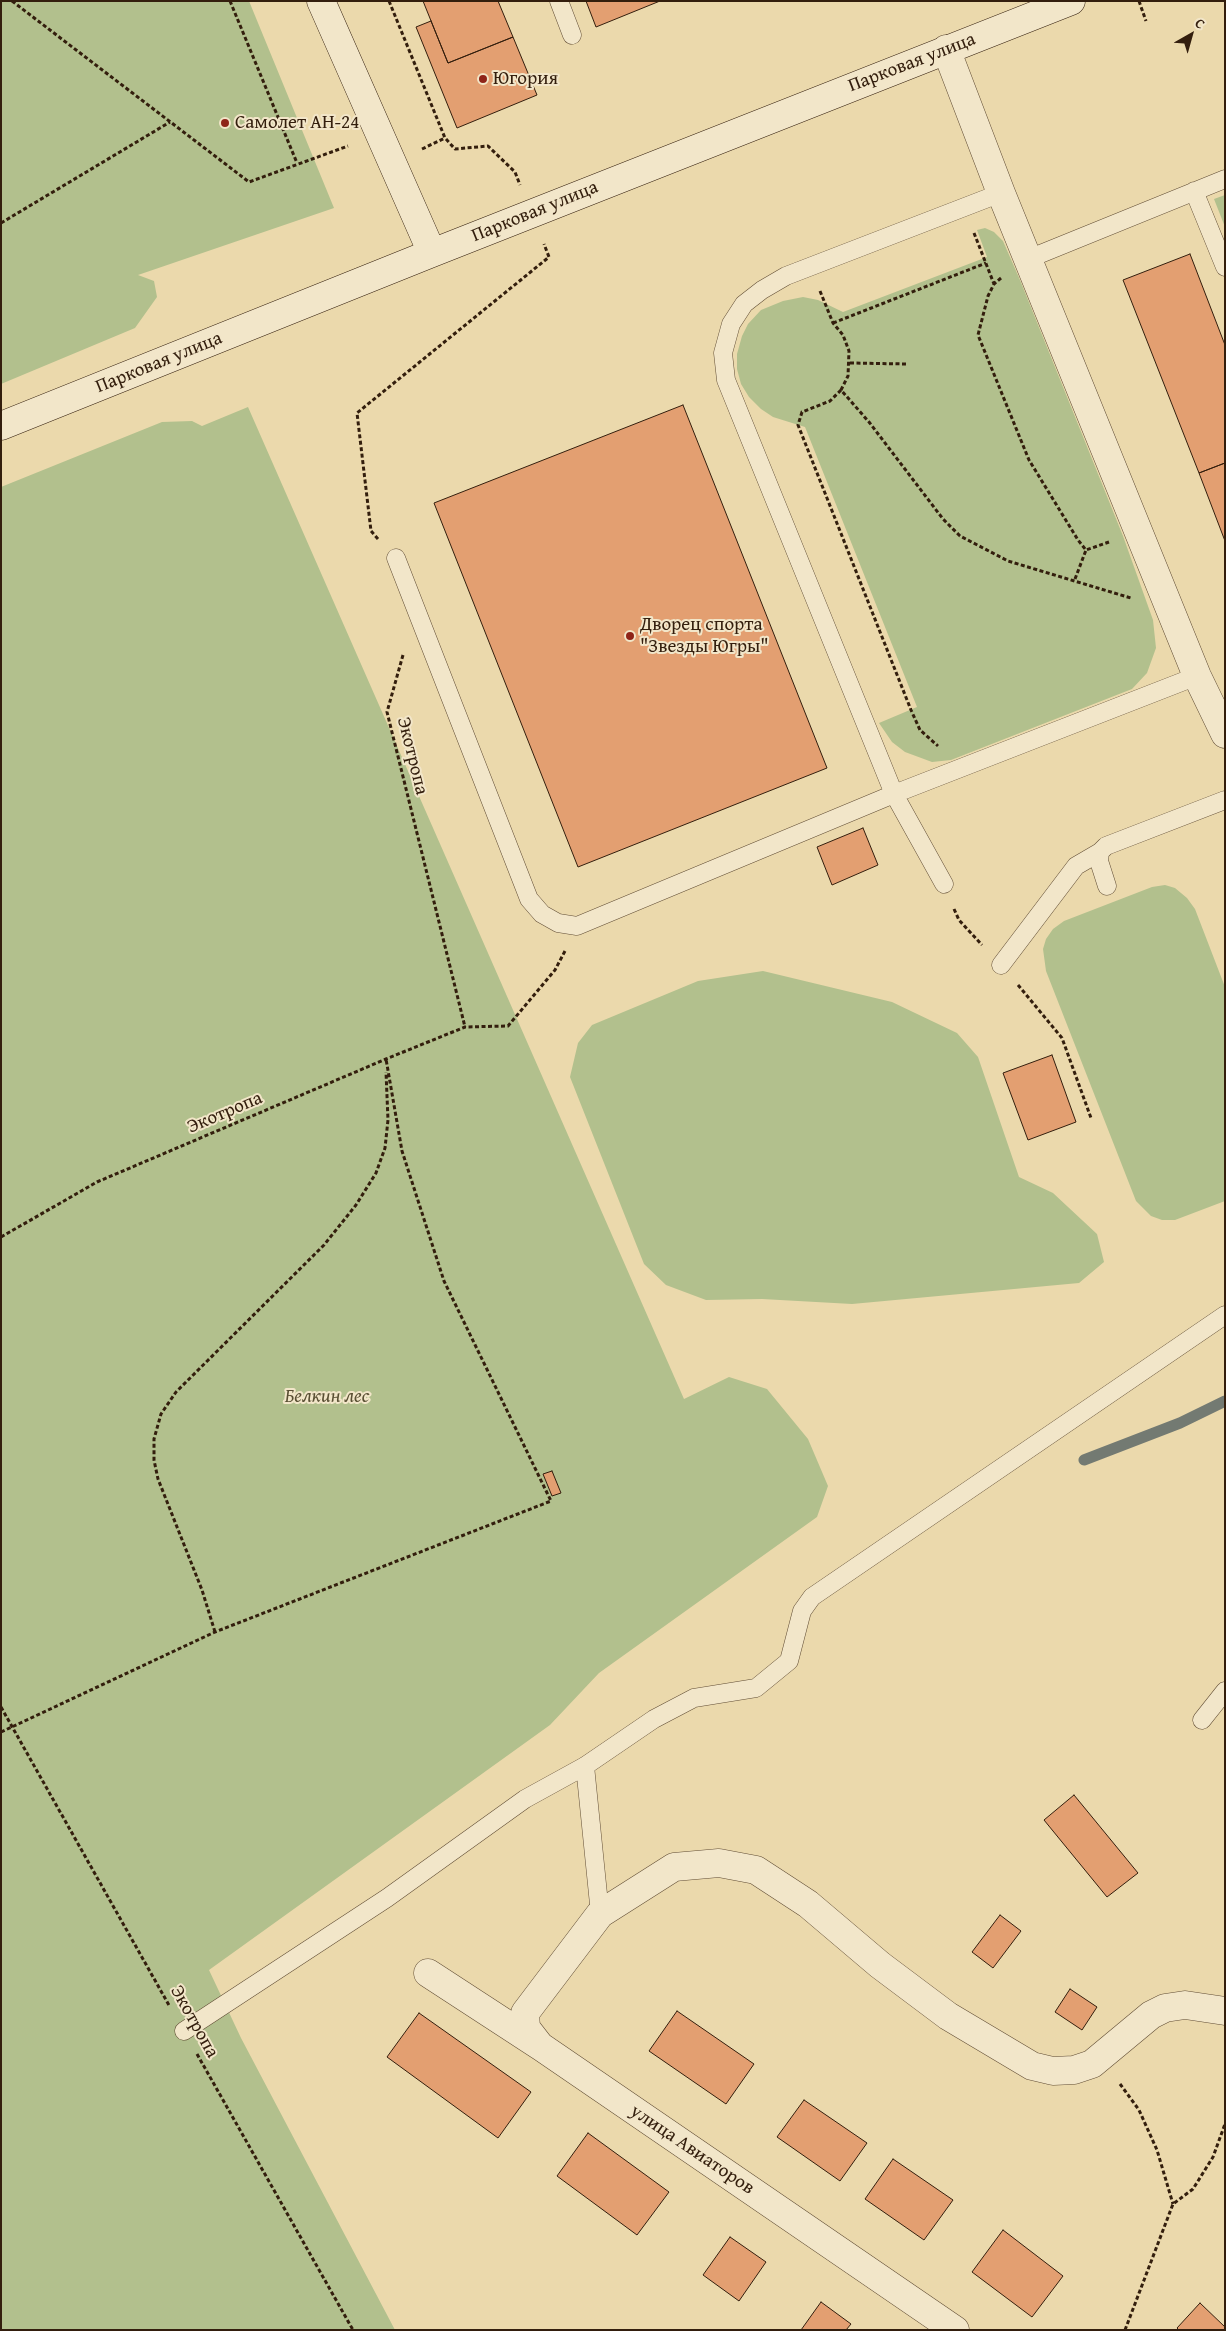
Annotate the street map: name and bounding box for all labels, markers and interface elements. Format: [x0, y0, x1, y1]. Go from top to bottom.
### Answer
north arrow [1166, 10, 1216, 60]
text: С [1191, 13, 1210, 33]
street label: Парковая улица [845, 28, 979, 98]
place label: Югория [493, 68, 558, 90]
marker: Югория [477, 73, 489, 85]
place label: Самолет АН-24 [235, 112, 359, 134]
marker: Самолет АН-24 [219, 117, 231, 129]
street label: Парковая улица [468, 176, 602, 248]
street label: Парковая улица [92, 327, 226, 399]
place label: Дворец спорта "Звезды Югры" [640, 614, 769, 658]
marker: Дворец спорта "Звезды Югры" [624, 630, 636, 642]
street label: Экотропа [391, 715, 433, 797]
street label: Экотропа [184, 1087, 266, 1139]
park label: Белкин лес [285, 1386, 369, 1408]
street label: Экотропа [165, 1982, 223, 2062]
street label: улица Авиаторов [626, 2100, 758, 2200]

